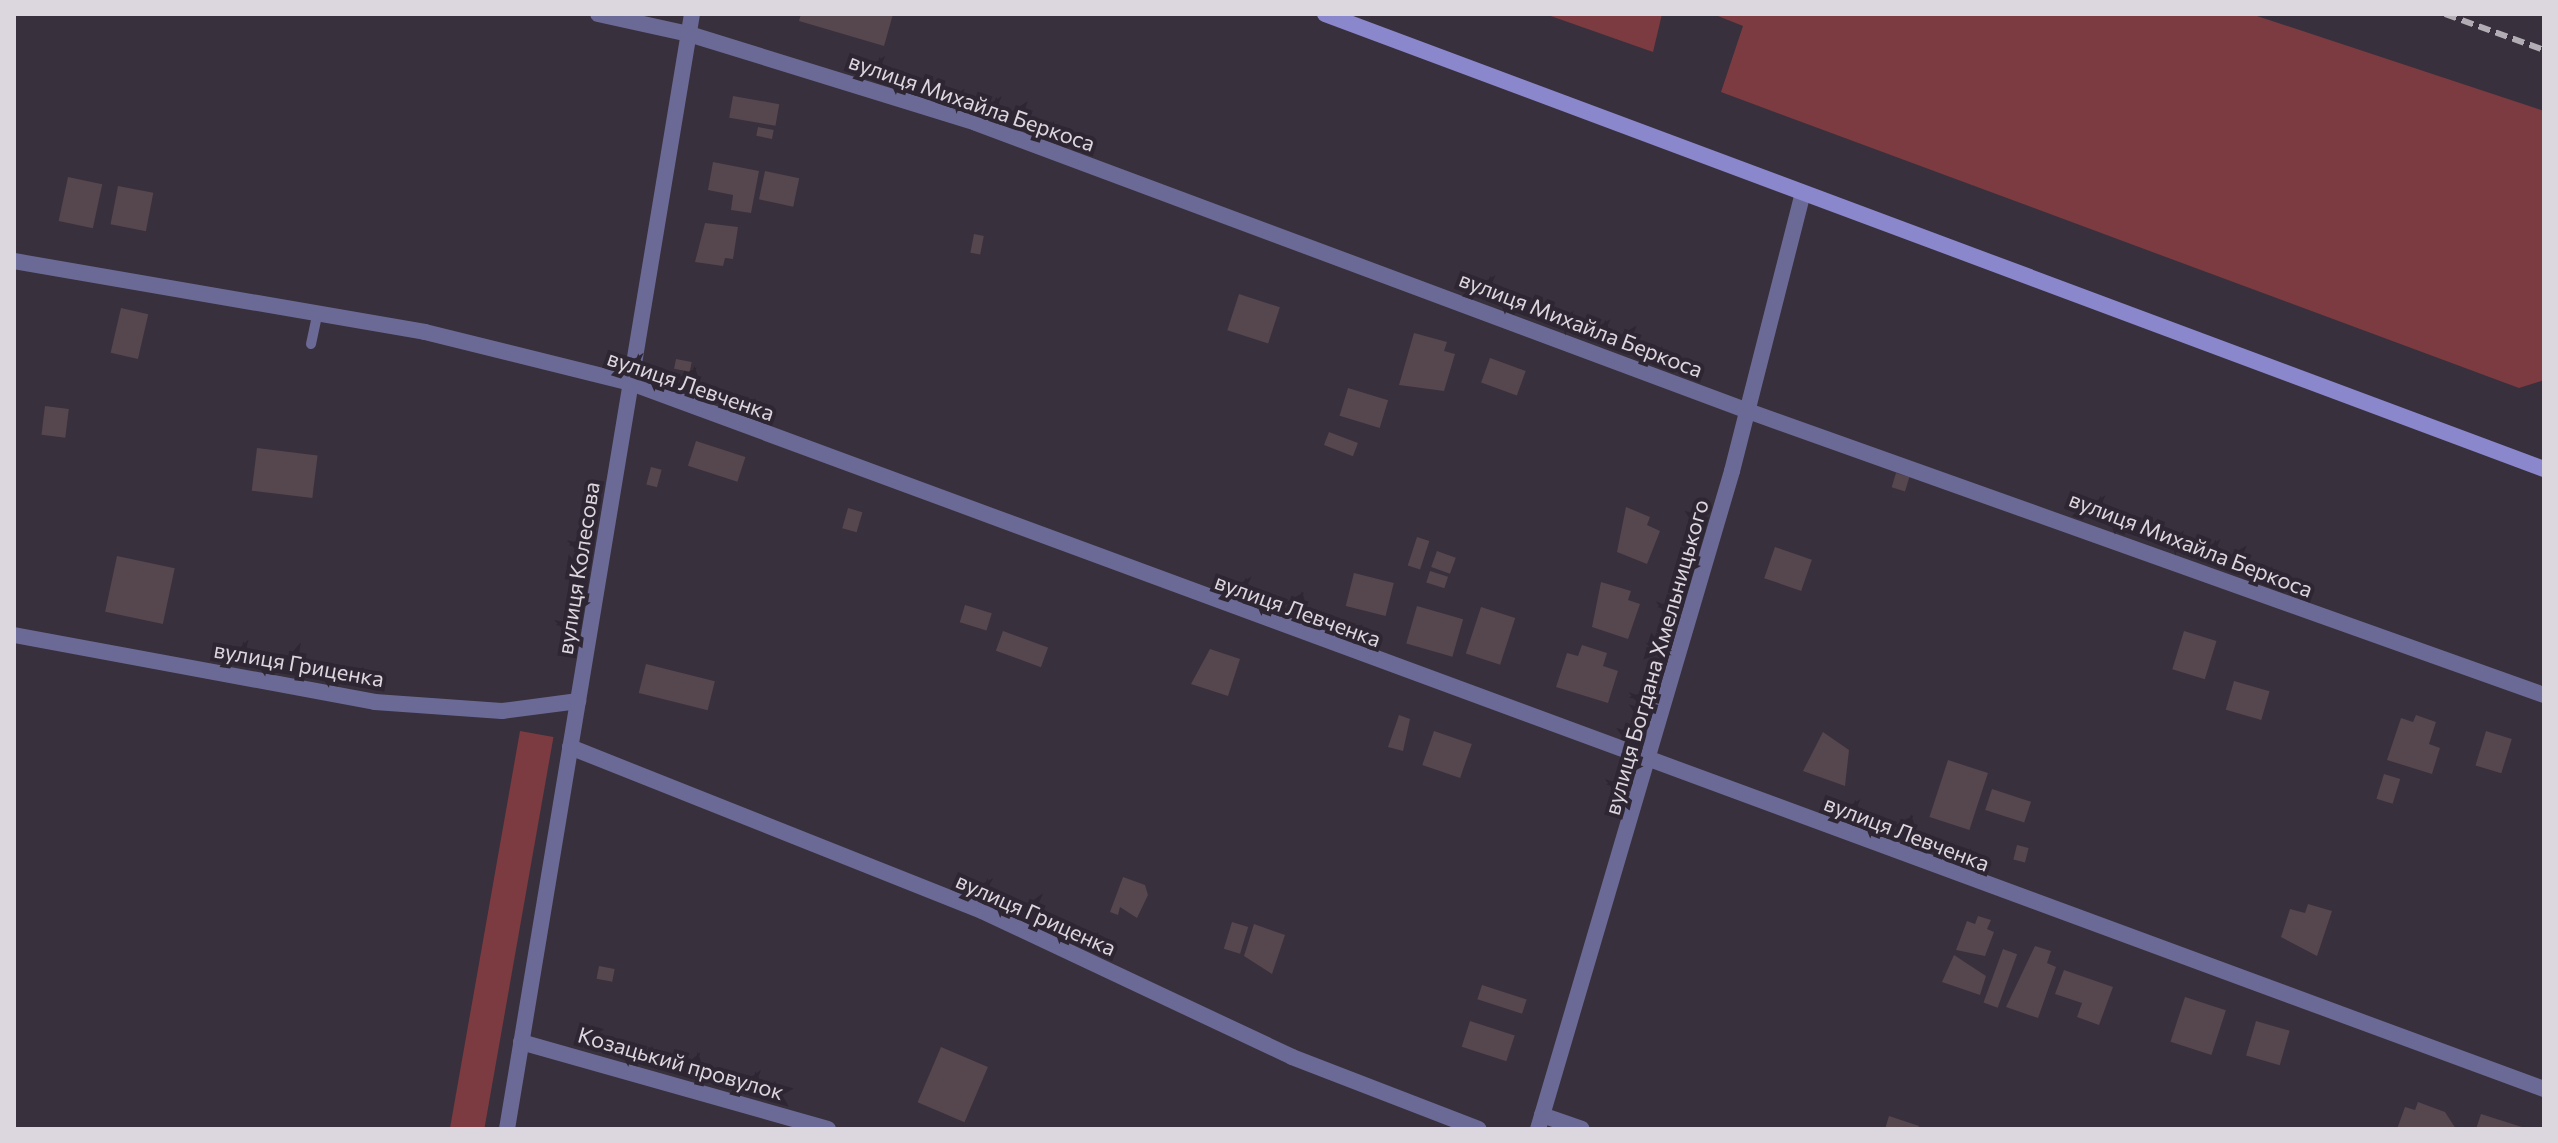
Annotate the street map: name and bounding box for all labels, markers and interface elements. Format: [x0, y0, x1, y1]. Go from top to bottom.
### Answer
street label: вулиця Михайла Беркоса [845, 47, 1099, 157]
street label: вулиця Михайла Беркоса [1455, 265, 1707, 383]
street label: вулиця Левченка [604, 344, 778, 426]
street label: вулиця Колесова [551, 480, 605, 656]
street label: вулиця Михайла Беркоса [2065, 485, 2317, 603]
street label: вулиця Богдана Хмельницького [1598, 496, 1714, 818]
street label: вулиця Левченка [1211, 568, 1385, 652]
street label: вулиця Гриценка [212, 636, 386, 692]
street label: вулиця Левченка [1821, 789, 1993, 877]
street label: вулиця Гриценка [952, 867, 1120, 961]
street label: Козацький провулок [575, 1021, 787, 1105]

